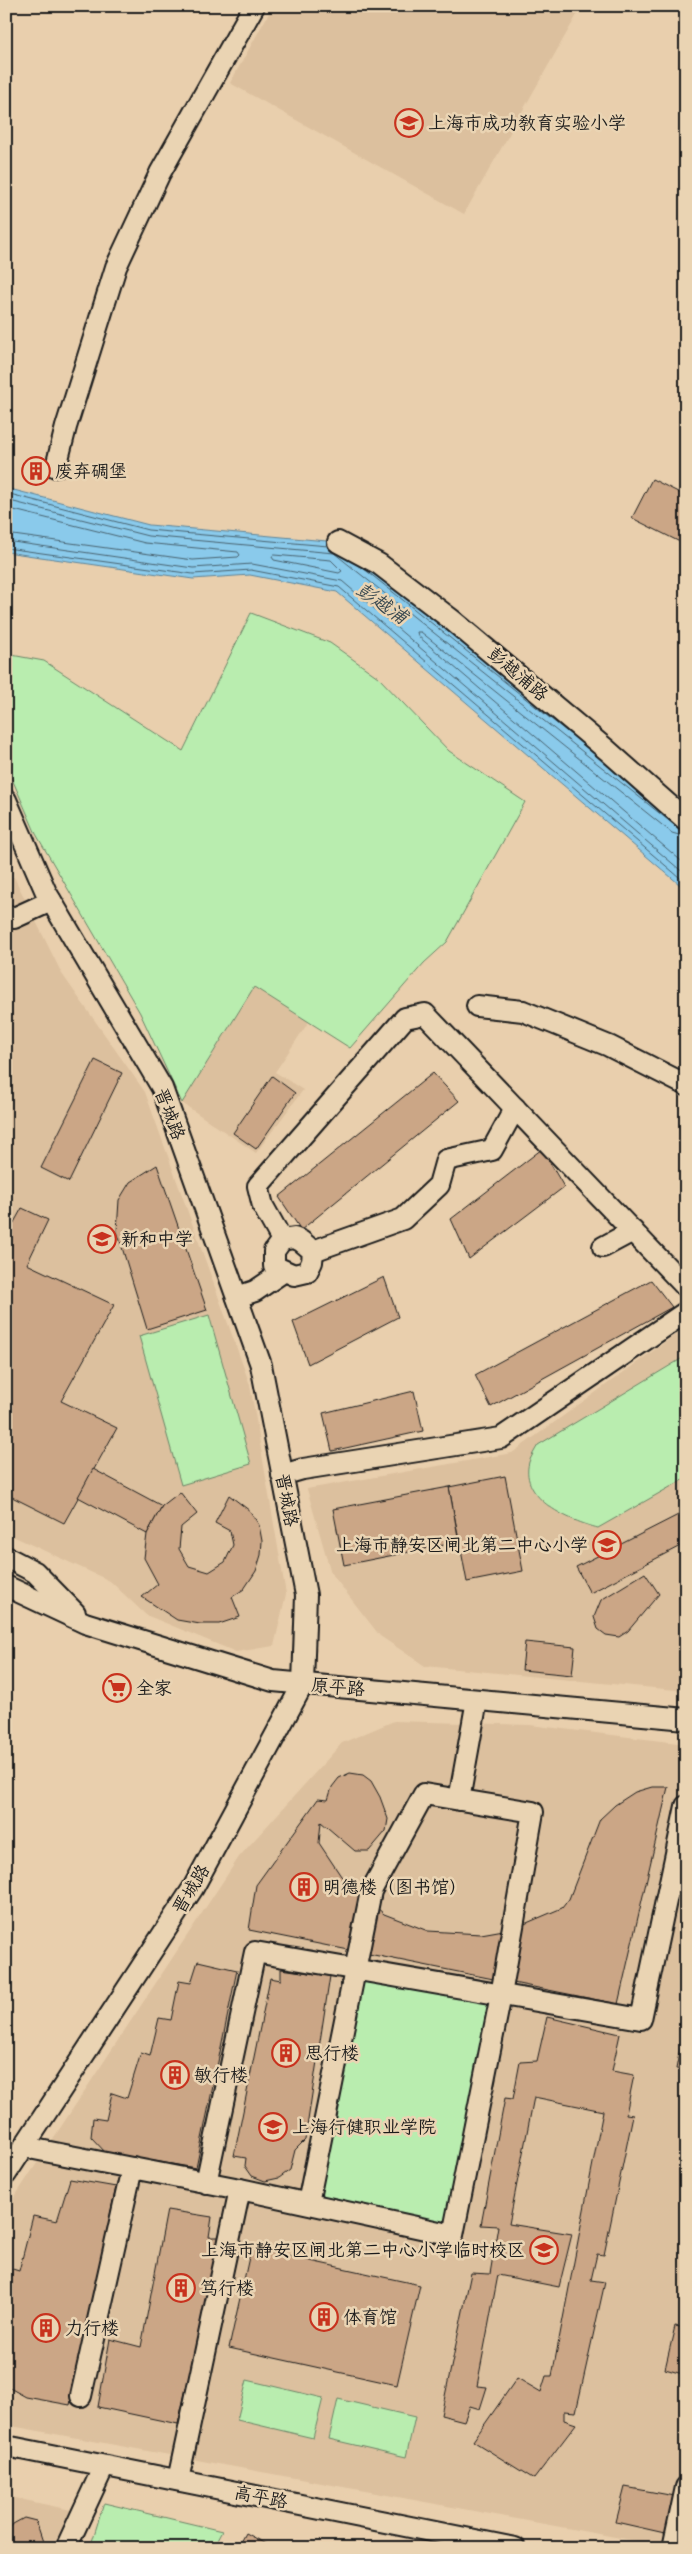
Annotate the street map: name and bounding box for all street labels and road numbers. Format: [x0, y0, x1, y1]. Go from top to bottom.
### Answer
street label: 彭越浦路 [483, 642, 553, 706]
street label: 晋城路 [149, 1084, 191, 1144]
street label: 晋城路 [270, 1471, 304, 1529]
street label: 原平路 [310, 1673, 366, 1701]
street label: 晋城路 [167, 1860, 215, 1918]
street label: 高平路 [232, 2480, 290, 2514]

